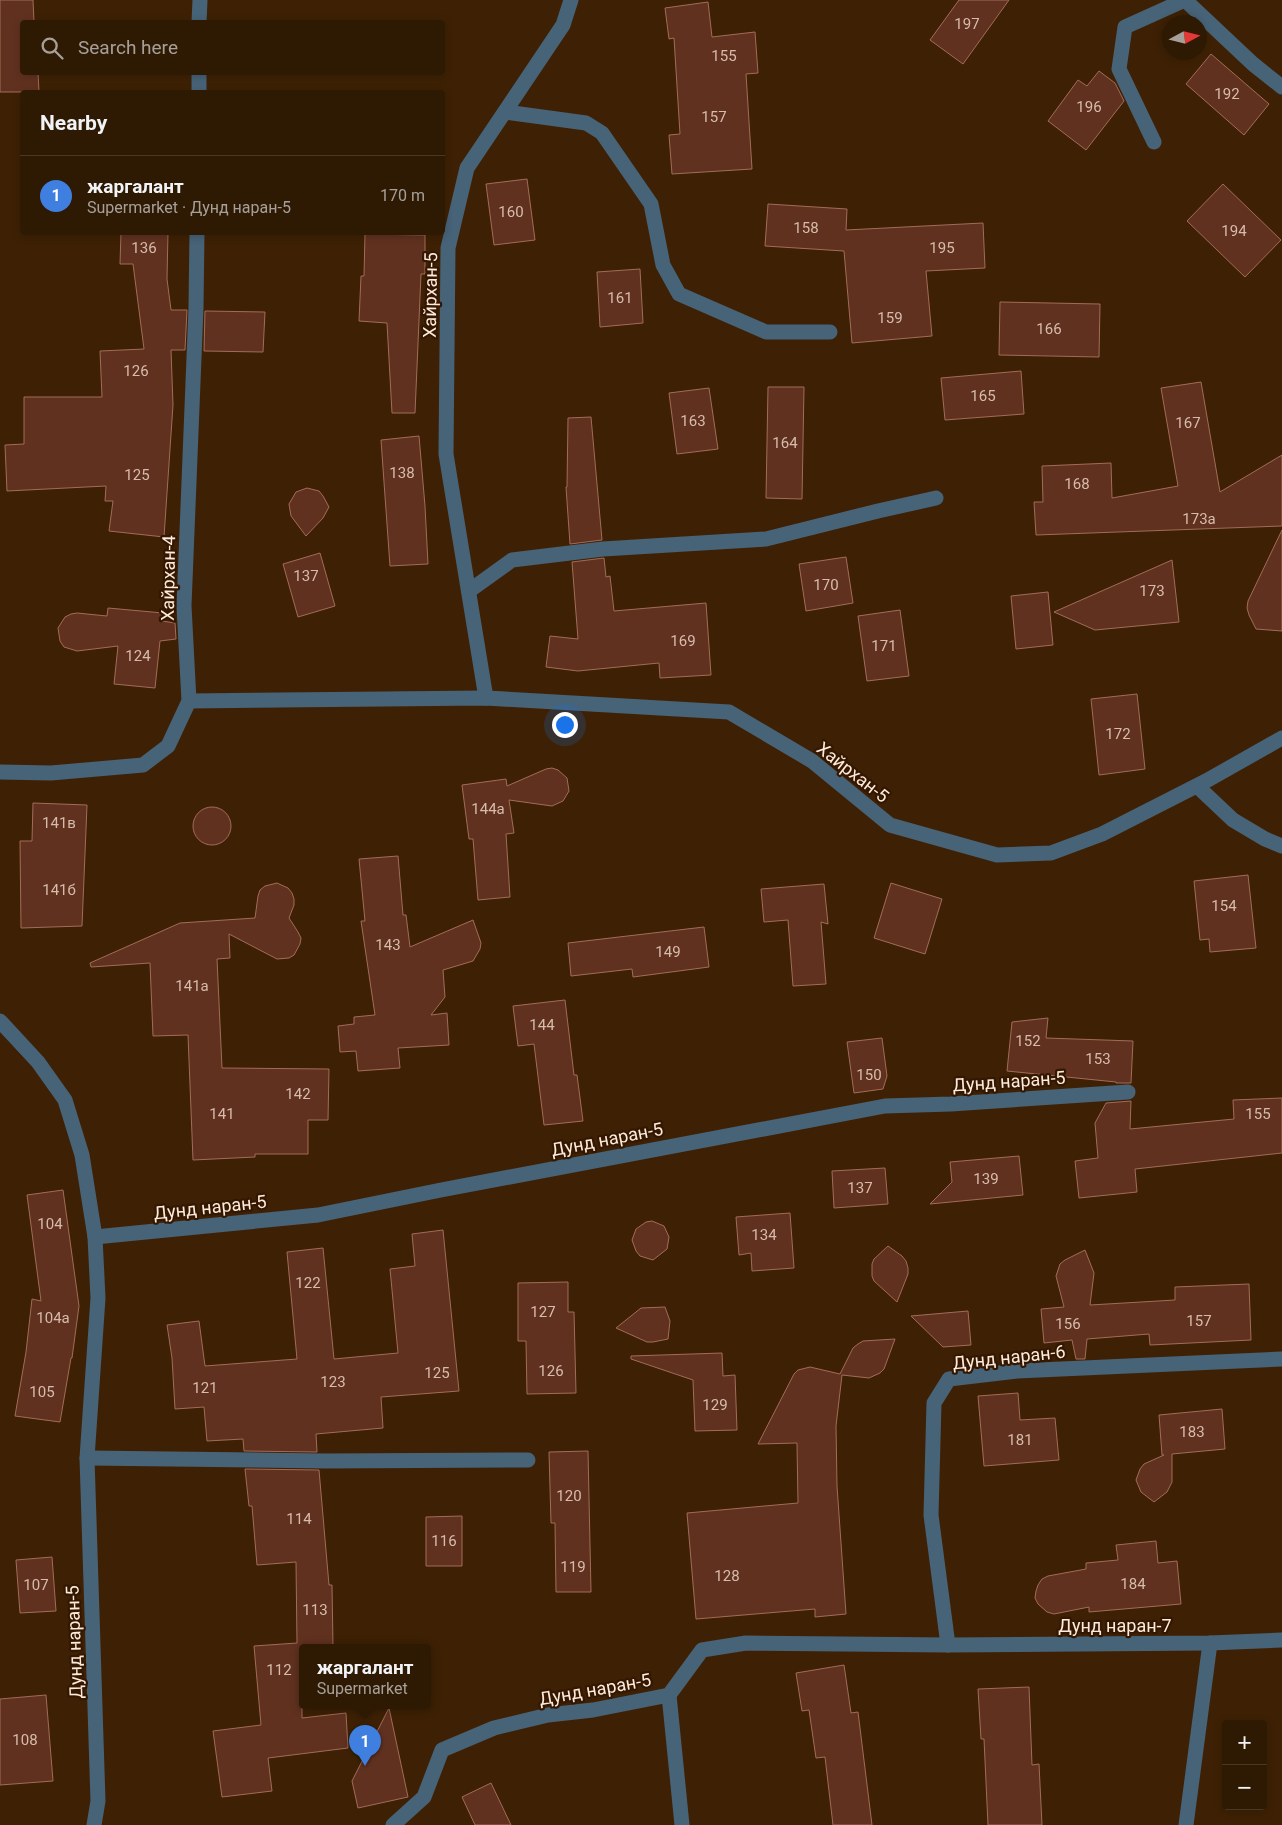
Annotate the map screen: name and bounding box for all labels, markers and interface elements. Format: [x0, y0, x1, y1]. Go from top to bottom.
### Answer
house number: 197 [954, 15, 980, 33]
north arrow [1162, 15, 1207, 60]
search box [20, 20, 445, 75]
icon: search [38, 34, 66, 62]
text: Search here [78, 36, 178, 59]
house number: 155 [711, 47, 737, 65]
house number: 192 [1214, 85, 1240, 103]
house number: 196 [1076, 98, 1102, 116]
house number: 157 [701, 108, 727, 126]
text: Nearby [40, 111, 107, 135]
text: жаргалант [87, 175, 184, 198]
text: 1 [51, 186, 61, 205]
text: 170 m [380, 186, 425, 205]
text: Supermarket · Дунд наран-5 [87, 198, 291, 217]
house number: 160 [498, 203, 524, 221]
house number: 158 [793, 219, 819, 237]
house number: 194 [1221, 222, 1247, 240]
house number: 136 [131, 239, 157, 257]
house number: 195 [929, 239, 955, 257]
street label: Хайрхан-5 [419, 252, 441, 338]
house number: 161 [607, 289, 633, 307]
house number: 159 [877, 309, 903, 327]
house number: 166 [1036, 320, 1062, 338]
house number: 126 [123, 362, 149, 380]
house number: 165 [970, 387, 996, 405]
house number: 163 [680, 412, 706, 430]
house number: 167 [1175, 414, 1201, 432]
house number: 164 [772, 434, 798, 452]
house number: 138 [389, 464, 415, 482]
house number: 125 [124, 466, 150, 484]
house number: 168 [1064, 475, 1090, 493]
house number: 173а [1182, 510, 1216, 528]
street label: Хайрхан-4 [157, 535, 179, 621]
house number: 137 [293, 567, 319, 585]
house number: 170 [813, 576, 839, 594]
house number: 173 [1139, 582, 1165, 600]
house number: 169 [670, 632, 696, 650]
house number: 171 [871, 637, 897, 655]
house number: 124 [125, 647, 151, 665]
your location [552, 712, 578, 738]
house number: 172 [1105, 725, 1131, 743]
street label: Хайрхан-5 [813, 737, 893, 807]
house number: 144а [471, 800, 505, 818]
house number: 141в [42, 814, 76, 832]
house number: 141б [42, 881, 76, 899]
house number: 154 [1211, 897, 1237, 915]
house number: 143 [375, 936, 401, 954]
house number: 149 [655, 943, 681, 961]
house number: 141а [175, 977, 209, 995]
house number: 144 [529, 1016, 555, 1034]
house number: 152 [1015, 1032, 1041, 1050]
house number: 153 [1085, 1050, 1111, 1068]
house number: 150 [856, 1066, 882, 1084]
street label: Дунд наран-5 [952, 1067, 1066, 1095]
house number: 142 [285, 1085, 311, 1103]
house number: 141 [209, 1105, 235, 1123]
house number: 155 [1245, 1105, 1271, 1123]
street label: Дунд наран-5 [549, 1118, 665, 1160]
house number: 139 [973, 1170, 999, 1188]
house number: 137 [847, 1179, 873, 1197]
street label: Дунд наран-5 [153, 1191, 267, 1223]
house number: 104 [37, 1215, 63, 1233]
house number: 134 [751, 1226, 777, 1244]
house number: 122 [295, 1274, 321, 1292]
house number: 127 [530, 1303, 556, 1321]
house number: 104а [36, 1309, 70, 1327]
house number: 157 [1186, 1312, 1212, 1330]
house number: 156 [1055, 1315, 1081, 1333]
street label: Дунд наран-6 [952, 1341, 1066, 1373]
house number: 126 [538, 1362, 564, 1380]
house number: 125 [424, 1364, 450, 1382]
house number: 123 [320, 1373, 346, 1391]
house number: 121 [192, 1379, 218, 1397]
house number: 105 [29, 1383, 55, 1401]
house number: 129 [702, 1396, 728, 1414]
house number: 183 [1179, 1423, 1205, 1441]
house number: 181 [1007, 1431, 1033, 1449]
house number: 120 [556, 1487, 582, 1505]
house number: 114 [286, 1510, 312, 1528]
house number: 116 [431, 1532, 457, 1550]
house number: 119 [560, 1558, 586, 1576]
house number: 128 [714, 1567, 740, 1585]
house number: 184 [1120, 1575, 1146, 1593]
house number: 107 [23, 1576, 49, 1594]
street label: Дунд наран-5 [62, 1585, 86, 1699]
house number: 113 [302, 1601, 328, 1619]
street label: Дунд наран-7 [1058, 1615, 1172, 1636]
popup [299, 1644, 431, 1709]
text: жаргалант [317, 1656, 413, 1679]
house number: 112 [266, 1661, 292, 1679]
street label: Дунд наран-5 [537, 1669, 653, 1709]
text: Supermarket [317, 1679, 408, 1698]
map controls [1222, 1720, 1267, 1810]
button: + [1222, 1720, 1267, 1765]
pin: 1 [349, 1725, 381, 1766]
house number: 108 [12, 1731, 38, 1749]
button: − [1222, 1765, 1267, 1810]

